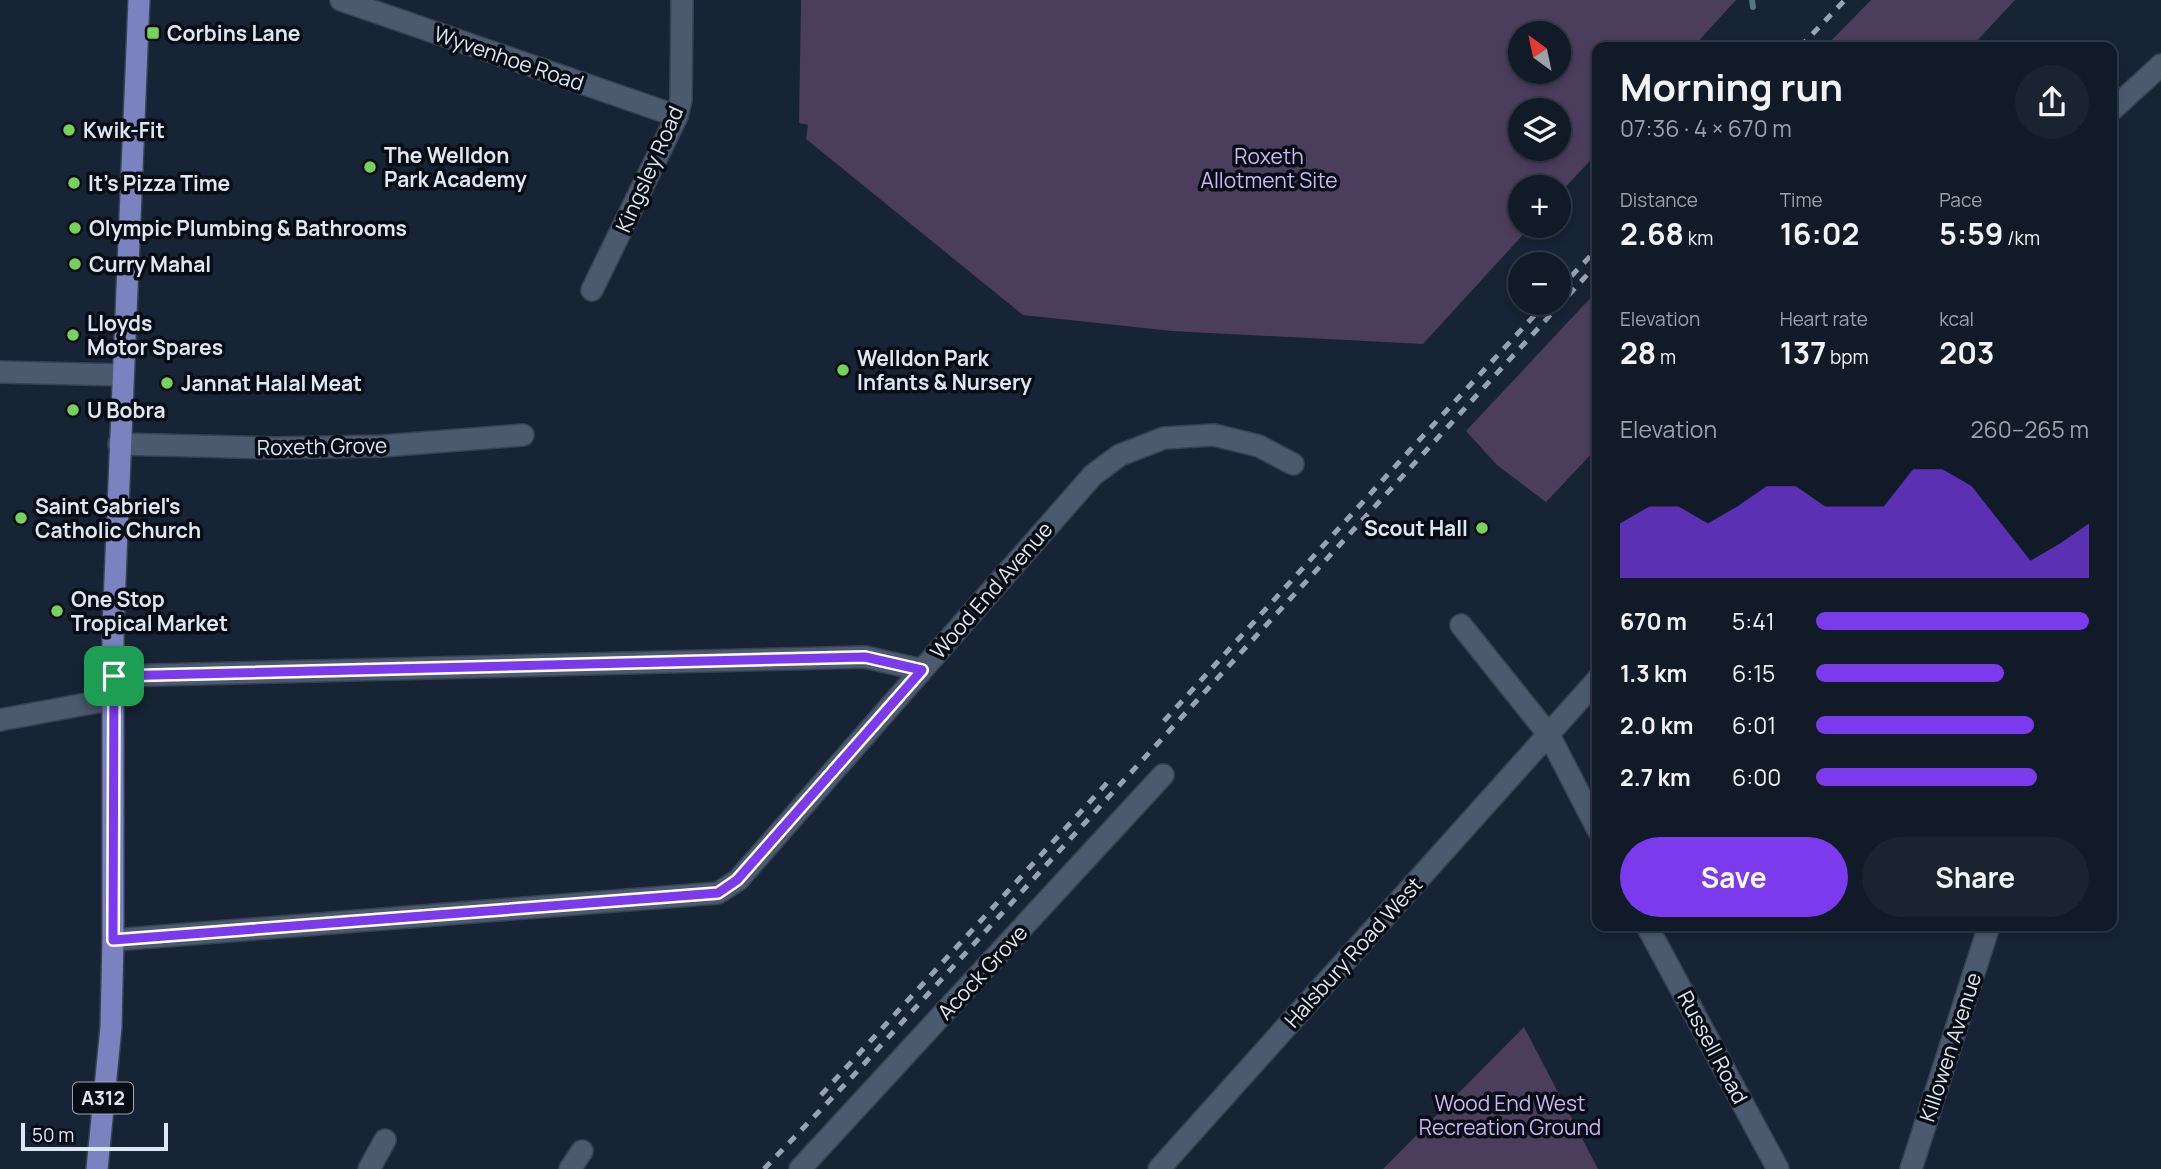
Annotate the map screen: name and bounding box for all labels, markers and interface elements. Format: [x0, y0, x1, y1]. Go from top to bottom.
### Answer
place label: Corbins Lane [167, 19, 300, 47]
street label: Wyvenhoe Road [430, 19, 588, 97]
north arrow [1508, 21, 1572, 84]
map controls [1508, 21, 1571, 315]
marker: Corbins Lane [145, 25, 161, 41]
text: Morning run [1620, 60, 1843, 112]
button: share [2015, 65, 2089, 139]
button: layers [1508, 98, 1571, 161]
street label: Kingsley Road [609, 101, 689, 237]
text: 07:36 · 4 × 670 m [1620, 112, 1792, 144]
place label: Kwik-Fit [83, 116, 165, 144]
marker: Kwik-Fit [61, 122, 77, 138]
place label: The Welldon Park Academy [384, 141, 527, 193]
park label: Roxeth Allotment Site [1201, 142, 1337, 194]
marker: The Welldon Park Academy [362, 159, 378, 175]
place label: It's Pizza Time [88, 169, 230, 197]
marker: It's Pizza Time [66, 175, 82, 191]
button: + [1508, 175, 1571, 238]
text: Distance [1620, 187, 1698, 213]
text: Time [1780, 187, 1823, 213]
text: Pace [1939, 187, 1982, 213]
text: 2.68 [1620, 213, 1684, 254]
text: 16:02 [1780, 213, 1859, 254]
text: 5:59 [1939, 213, 2003, 254]
place label: Olympic Plumbing & Bathrooms [89, 214, 407, 242]
marker: Olympic Plumbing & Bathrooms [67, 220, 83, 236]
text: km [1684, 225, 1713, 251]
text: /km [2003, 225, 2040, 251]
place label: Curry Mahal [89, 250, 211, 278]
button: − [1508, 252, 1571, 315]
marker: Curry Mahal [67, 256, 83, 272]
text: Elevation [1620, 306, 1700, 332]
text: Heart rate [1780, 306, 1868, 332]
text: kcal [1939, 306, 1974, 332]
place label: Lloyds Motor Spares [87, 309, 223, 361]
marker: Lloyds Motor Spares [65, 327, 81, 343]
text: 28 [1620, 332, 1656, 373]
text: 137 [1780, 332, 1826, 373]
text: 203 [1939, 332, 1994, 373]
place label: Welldon Park Infants & Nursery [857, 344, 1032, 396]
text: m [1656, 344, 1676, 370]
text: bpm [1826, 344, 1869, 370]
marker: Welldon Park Infants & Nursery [835, 362, 851, 378]
place label: Jannat Halal Meat [181, 369, 362, 397]
marker: Jannat Halal Meat [159, 375, 175, 391]
place label: U Bobra [87, 396, 166, 424]
marker: U Bobra [65, 402, 81, 418]
text: Elevation [1620, 413, 1717, 445]
text: 260–265 m [1970, 413, 2089, 445]
street label: Roxeth Grove [257, 431, 387, 461]
place label: Saint Gabriel's Catholic Church [35, 492, 201, 544]
marker: Saint Gabriel's Catholic Church [13, 510, 29, 526]
place label: Scout Hall [1364, 514, 1468, 542]
street label: Wood End Avenue [924, 516, 1058, 664]
marker: Scout Hall [1474, 520, 1490, 536]
place label: One Stop Tropical Market [71, 585, 228, 637]
marker: One Stop Tropical Market [49, 603, 65, 619]
text: 670 m [1620, 605, 1687, 637]
text: 5:41 [1732, 605, 1775, 637]
pin [84, 646, 144, 706]
icon: arrive [95, 657, 133, 695]
text: 1.3 km [1620, 657, 1687, 689]
text: 6:15 [1732, 657, 1775, 689]
text: 2.0 km [1620, 709, 1693, 741]
text: 6:01 [1732, 709, 1776, 741]
text: 2.7 km [1620, 761, 1691, 793]
text: 6:00 [1732, 761, 1781, 793]
button: Save [1620, 837, 1848, 917]
button: Share [1862, 837, 2089, 917]
street label: Halsbury Road West [1278, 871, 1428, 1033]
street label: Acock Grove [931, 919, 1033, 1025]
street label: Killowen Avenue [1913, 969, 1987, 1125]
street label: Russell Road [1672, 986, 1754, 1108]
road number: A312 [73, 1082, 133, 1114]
park label: Wood End West Recreation Ground [1419, 1089, 1601, 1141]
scale bar [21, 1120, 168, 1152]
text: 50 m [32, 1122, 74, 1148]

